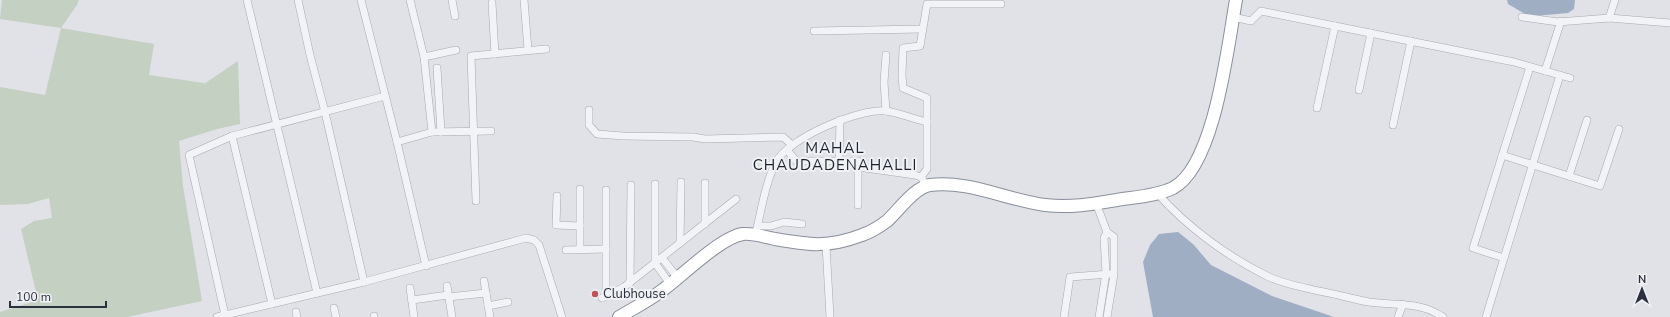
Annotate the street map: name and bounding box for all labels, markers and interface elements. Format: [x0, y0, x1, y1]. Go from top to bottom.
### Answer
district label: MAHAL CHAUDADENAHALLI [753, 138, 917, 175]
north arrow [1622, 269, 1662, 309]
text: N [1638, 272, 1646, 287]
scale bar [10, 283, 106, 309]
place label: Clubhouse [603, 285, 666, 303]
text: 100 m [16, 289, 51, 305]
marker: Clubhouse [590, 289, 600, 299]

